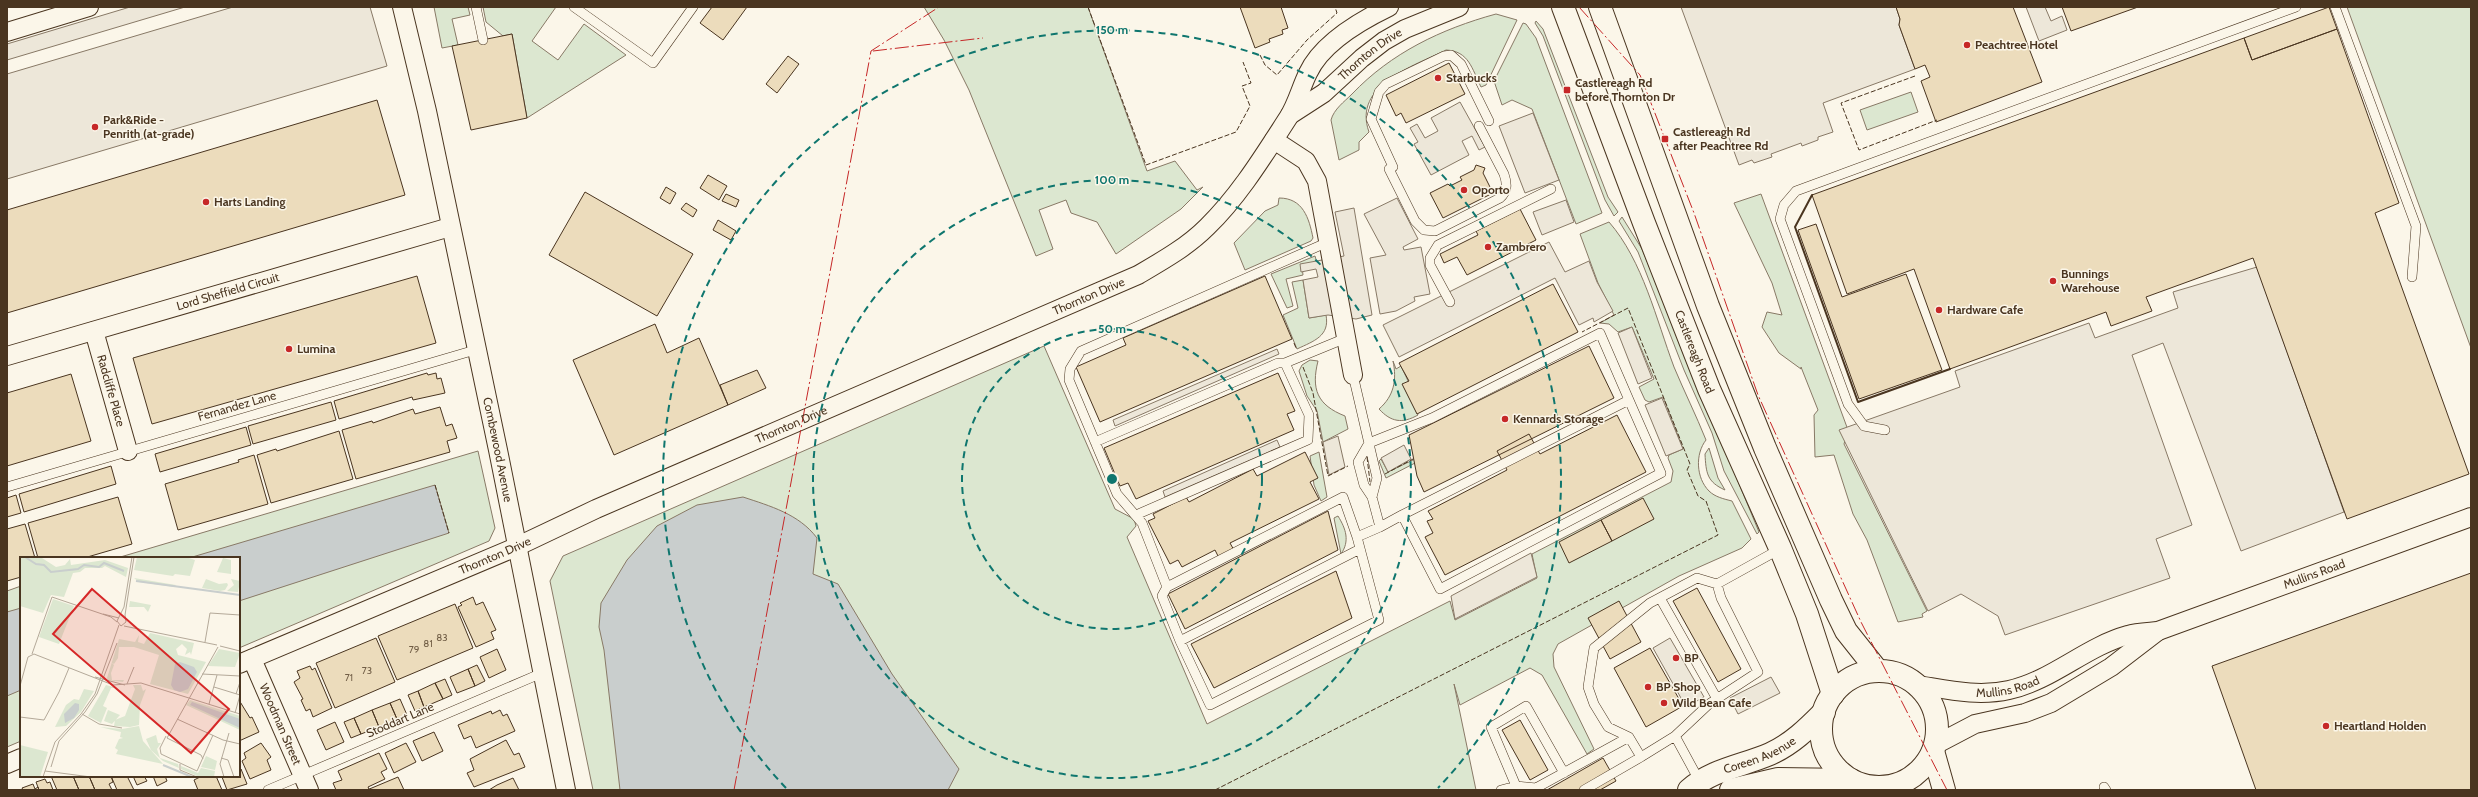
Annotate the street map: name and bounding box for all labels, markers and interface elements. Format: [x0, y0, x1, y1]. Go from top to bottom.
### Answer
text: 150 m [1096, 22, 1128, 37]
street label: Thornton Drive [1335, 24, 1404, 83]
place label: Peachtree Hotel [1975, 37, 2058, 52]
marker: Peachtree Hotel [1962, 40, 1972, 50]
place label: Starbucks [1446, 70, 1497, 85]
marker: Starbucks [1433, 73, 1443, 83]
place label: Castlereagh Rd before Thornton Dr [1575, 75, 1675, 104]
marker: Castlereagh Rd before Thornton Dr [1562, 85, 1572, 95]
place label: Park&Ride - Penrith (at-grade) [103, 112, 194, 141]
marker: Park&Ride - Penrith (at-grade) [90, 122, 100, 132]
place label: Castlereagh Rd after Peachtree Rd [1673, 124, 1768, 153]
marker: Castlereagh Rd after Peachtree Rd [1660, 134, 1670, 144]
text: 100 m [1095, 172, 1129, 187]
place label: Oporto [1472, 182, 1510, 197]
marker: Oporto [1459, 185, 1469, 195]
place label: Harts Landing [214, 194, 285, 209]
marker: Harts Landing [201, 197, 211, 207]
place label: Zambrero [1496, 239, 1547, 254]
marker: Zambrero [1483, 242, 1493, 252]
place label: Bunnings Warehouse [2061, 266, 2119, 295]
street label: Lord Sheffield Circuit [175, 269, 281, 313]
street label: Thornton Drive [1050, 274, 1127, 318]
marker: Bunnings Warehouse [2048, 276, 2058, 286]
place label: Hardware Cafe [1947, 302, 2023, 317]
marker: Hardware Cafe [1934, 305, 1944, 315]
street label: Castlereagh Road [1672, 308, 1718, 396]
text: 50 m [1098, 321, 1126, 336]
place label: Lumina [297, 341, 335, 356]
marker: Lumina [284, 344, 294, 354]
street label: Radcliffe Place [94, 353, 129, 428]
street label: Fernandez Lane [196, 387, 278, 424]
street label: Combewood Avenue [480, 396, 516, 503]
street label: Thornton Drive [753, 402, 829, 446]
place label: Kennards Storage [1513, 411, 1604, 426]
marker: Kennards Storage [1500, 414, 1510, 424]
centre of rings [1105, 472, 1119, 486]
street label: Thornton Drive [457, 533, 533, 577]
street label: Mullins Road [2281, 555, 2347, 592]
inset map [20, 557, 240, 777]
house number: 83 [436, 631, 448, 644]
house number: 81 [423, 637, 433, 650]
house number: 79 [409, 643, 420, 656]
place label: BP [1684, 650, 1699, 665]
marker: BP [1671, 653, 1681, 663]
house number: 73 [362, 664, 372, 677]
house number: 71 [345, 671, 353, 684]
street label: Mullins Road [1976, 672, 2042, 700]
place label: BP Shop [1656, 679, 1701, 694]
street label: Woodman Street [256, 681, 305, 767]
marker: BP Shop [1643, 682, 1653, 692]
place label: Wild Bean Cafe [1672, 695, 1751, 710]
marker: Wild Bean Cafe [1659, 698, 1669, 708]
street label: Stoddart Lane [364, 699, 436, 740]
place label: Heartland Holden [2334, 718, 2426, 733]
marker: Heartland Holden [2321, 721, 2331, 731]
street label: Coreen Avenue [1721, 733, 1798, 777]

